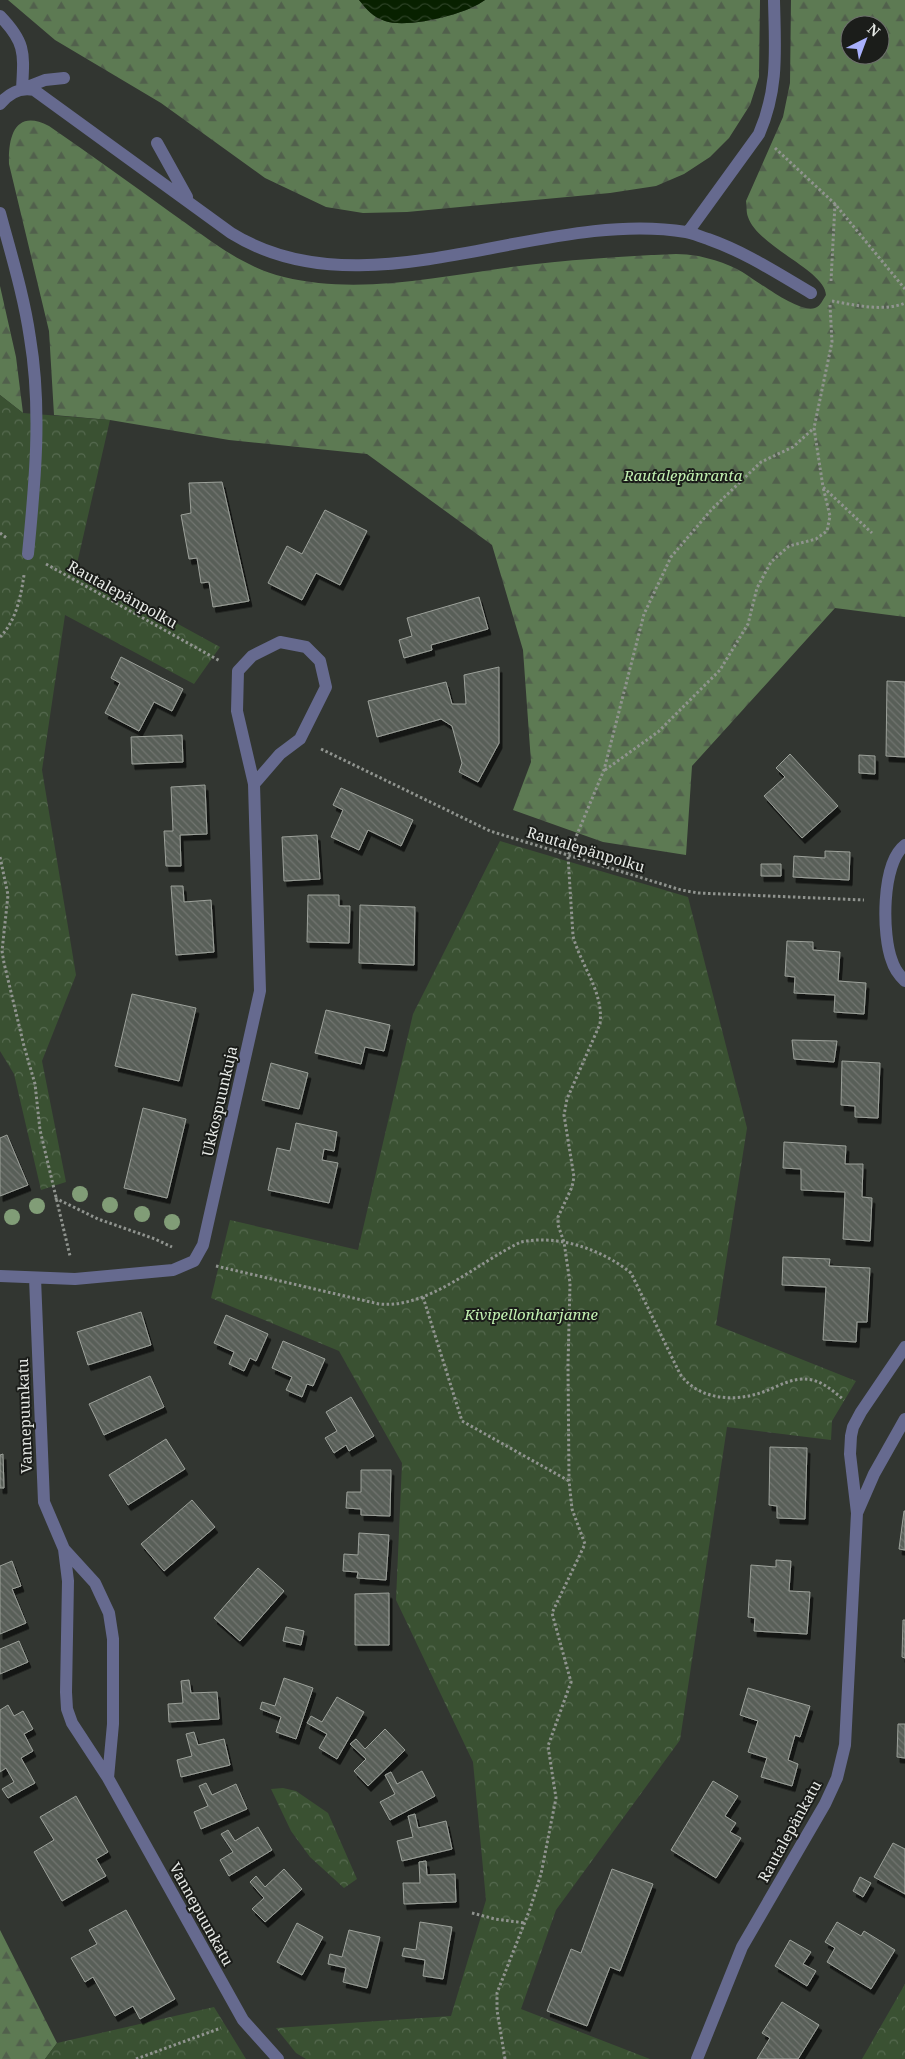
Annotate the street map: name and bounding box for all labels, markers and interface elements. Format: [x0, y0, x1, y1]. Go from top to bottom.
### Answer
north arrow [840, 15, 890, 65]
text: N [864, 19, 884, 41]
park label: Rautalepänranta [623, 465, 743, 485]
street label: Rautalepänpolku [65, 556, 182, 633]
street label: Rautalepänpolku [525, 822, 648, 877]
street label: Ukkospuunkuja [197, 1044, 241, 1158]
park label: Kivipellonharjanne [463, 1304, 598, 1324]
street label: Vannepuunkatu [12, 1358, 36, 1474]
street label: Rautalepänkatu [753, 1776, 826, 1886]
street label: Vannepuunkatu [165, 1859, 239, 1970]

